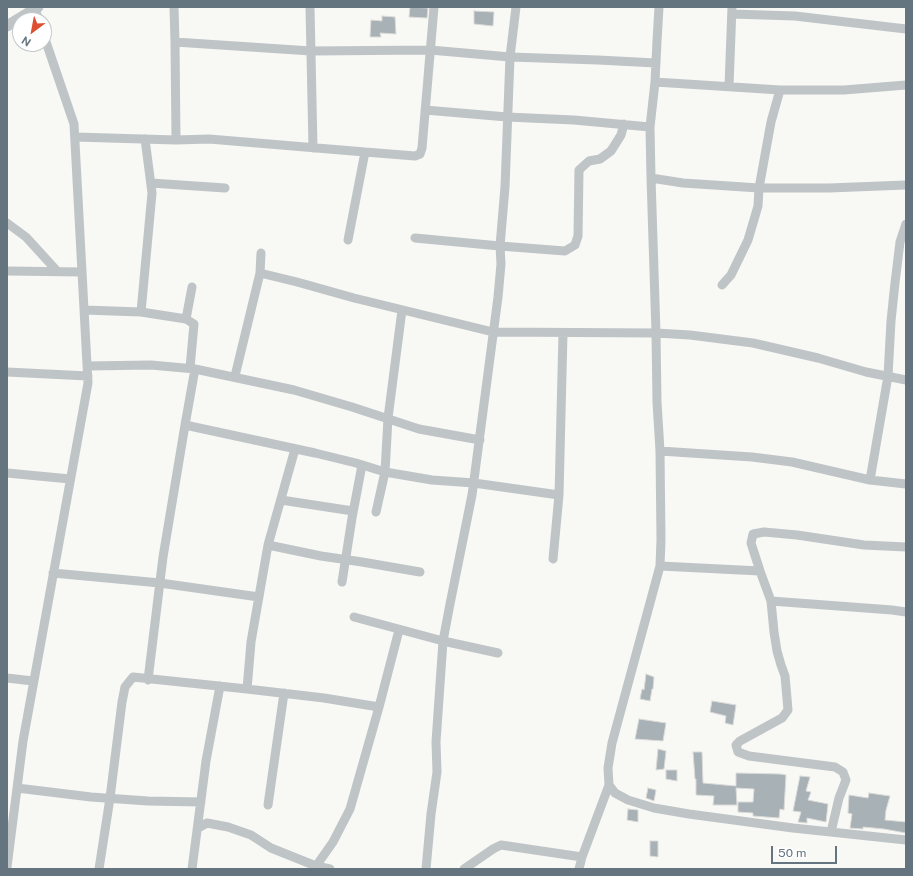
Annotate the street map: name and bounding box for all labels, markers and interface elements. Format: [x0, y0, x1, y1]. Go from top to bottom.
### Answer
north arrow [12, 12, 52, 52]
text: N [19, 34, 33, 49]
scale bar [773, 838, 839, 864]
text: 50 m [778, 846, 806, 860]

